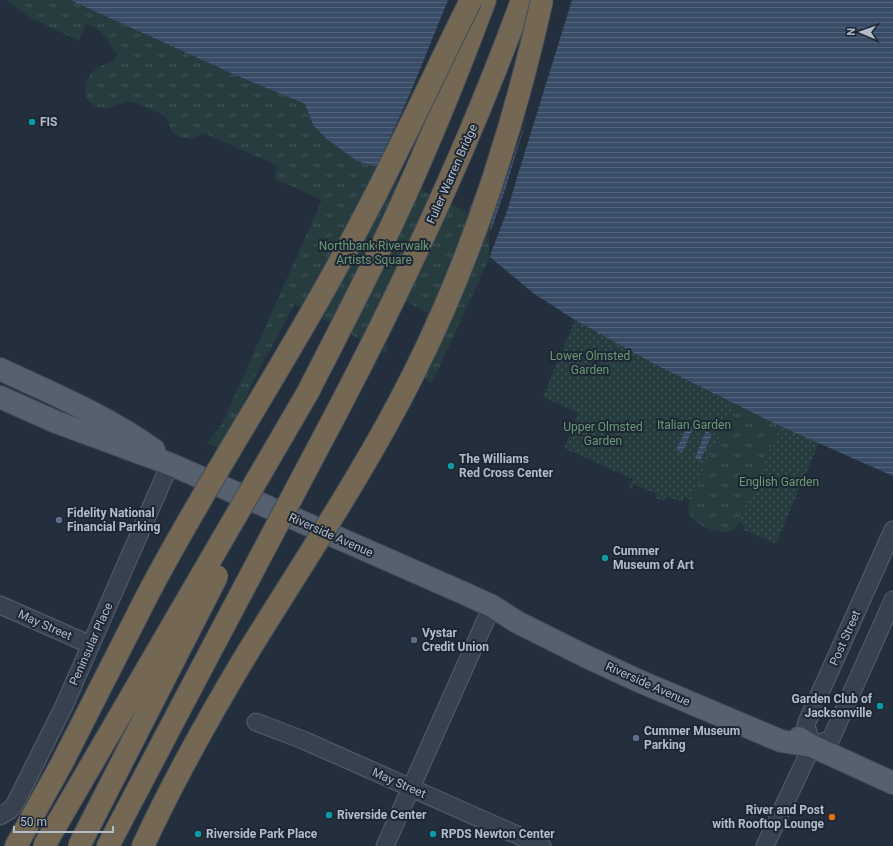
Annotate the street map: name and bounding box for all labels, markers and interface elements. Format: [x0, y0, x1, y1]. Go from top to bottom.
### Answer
north arrow [841, 12, 881, 52]
text: N [845, 27, 858, 36]
place label: FIS [40, 115, 57, 129]
marker: FIS [27, 117, 37, 127]
street label: Fuller Warren Bridge [424, 122, 480, 226]
park label: Northbank Riverwalk Artists Square [319, 239, 430, 267]
park label: Lower Olmsted Garden [550, 349, 630, 377]
park label: Italian Garden [657, 418, 731, 432]
park label: Upper Olmsted Garden [563, 420, 643, 448]
place label: The Williams Red Cross Center [459, 452, 554, 480]
marker: The Williams Red Cross Center [446, 461, 456, 471]
park label: English Garden [739, 475, 819, 489]
place label: Fidelity National Financial Parking [67, 506, 160, 534]
street label: Riverside Avenue [287, 510, 375, 560]
marker: Fidelity National Financial Parking [54, 515, 64, 525]
place label: Cummer Museum of Art [613, 544, 694, 572]
marker: Cummer Museum of Art [600, 553, 610, 563]
street label: Peninsular Place [67, 601, 115, 687]
street label: May Street [16, 607, 74, 643]
street label: Post Street [827, 608, 863, 668]
place label: Vystar Credit Union [422, 626, 489, 654]
marker: Vystar Credit Union [409, 635, 419, 645]
street label: Riverside Avenue [604, 659, 692, 709]
place label: Garden Club of Jacksonville [792, 692, 873, 720]
marker: Garden Club of Jacksonville [875, 701, 885, 711]
place label: Cummer Museum Parking [644, 724, 740, 752]
marker: Cummer Museum Parking [631, 733, 641, 743]
street label: May Street [370, 765, 428, 801]
place label: River and Post with Rooftop Lounge [712, 803, 825, 831]
scale bar [14, 808, 113, 834]
place label: Riverside Center [337, 808, 427, 822]
marker: Riverside Center [324, 810, 334, 820]
marker: River and Post with Rooftop Lounge [827, 812, 837, 822]
text: 50 m [20, 815, 47, 829]
place label: Riverside Park Place [206, 827, 318, 841]
place label: RPDS Newton Center [441, 827, 555, 841]
marker: Riverside Park Place [193, 829, 203, 839]
marker: RPDS Newton Center [428, 829, 438, 839]

